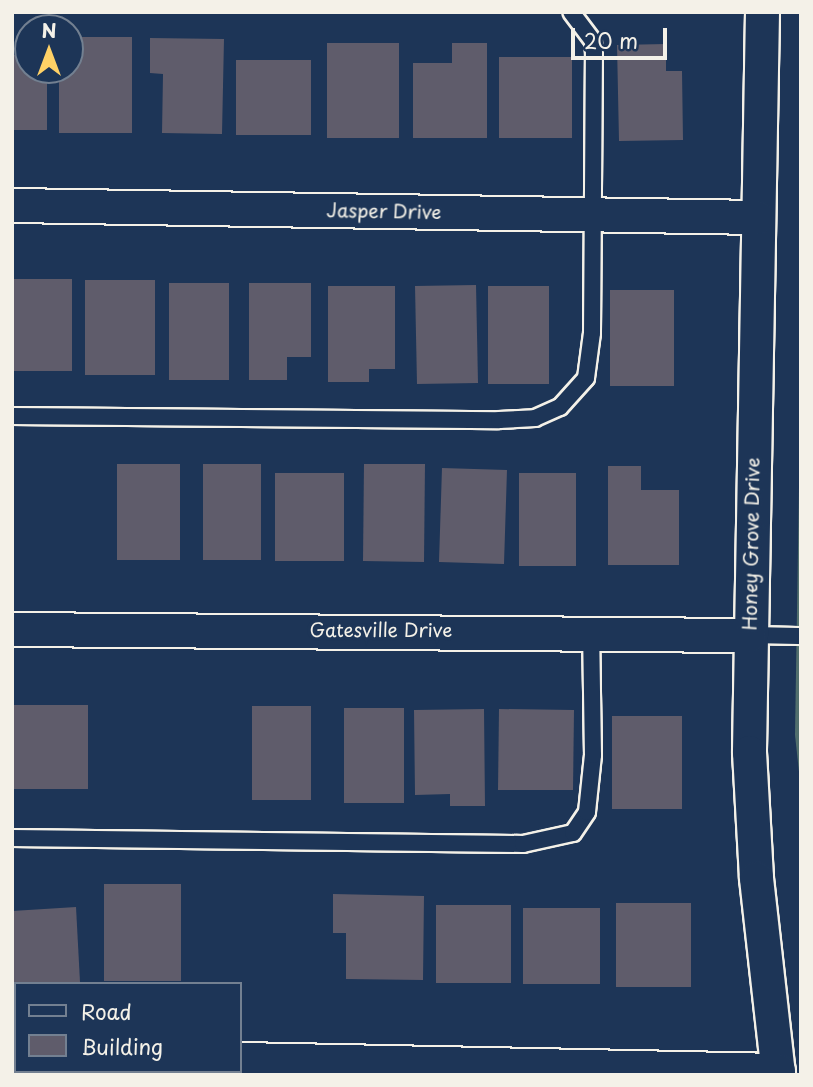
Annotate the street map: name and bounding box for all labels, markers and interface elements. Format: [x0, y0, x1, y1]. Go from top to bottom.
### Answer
north arrow [14, 14, 84, 84]
scale bar [575, 14, 671, 58]
text: N [41, 16, 57, 44]
text: 20 m [584, 24, 638, 56]
street label: Jasper Drive [326, 199, 442, 223]
street label: Honey Grove Drive [738, 456, 764, 632]
street label: Gatesville Drive [309, 619, 453, 641]
legend [14, 982, 242, 1073]
text: Road [81, 995, 132, 1027]
text: Building [81, 1030, 163, 1062]

